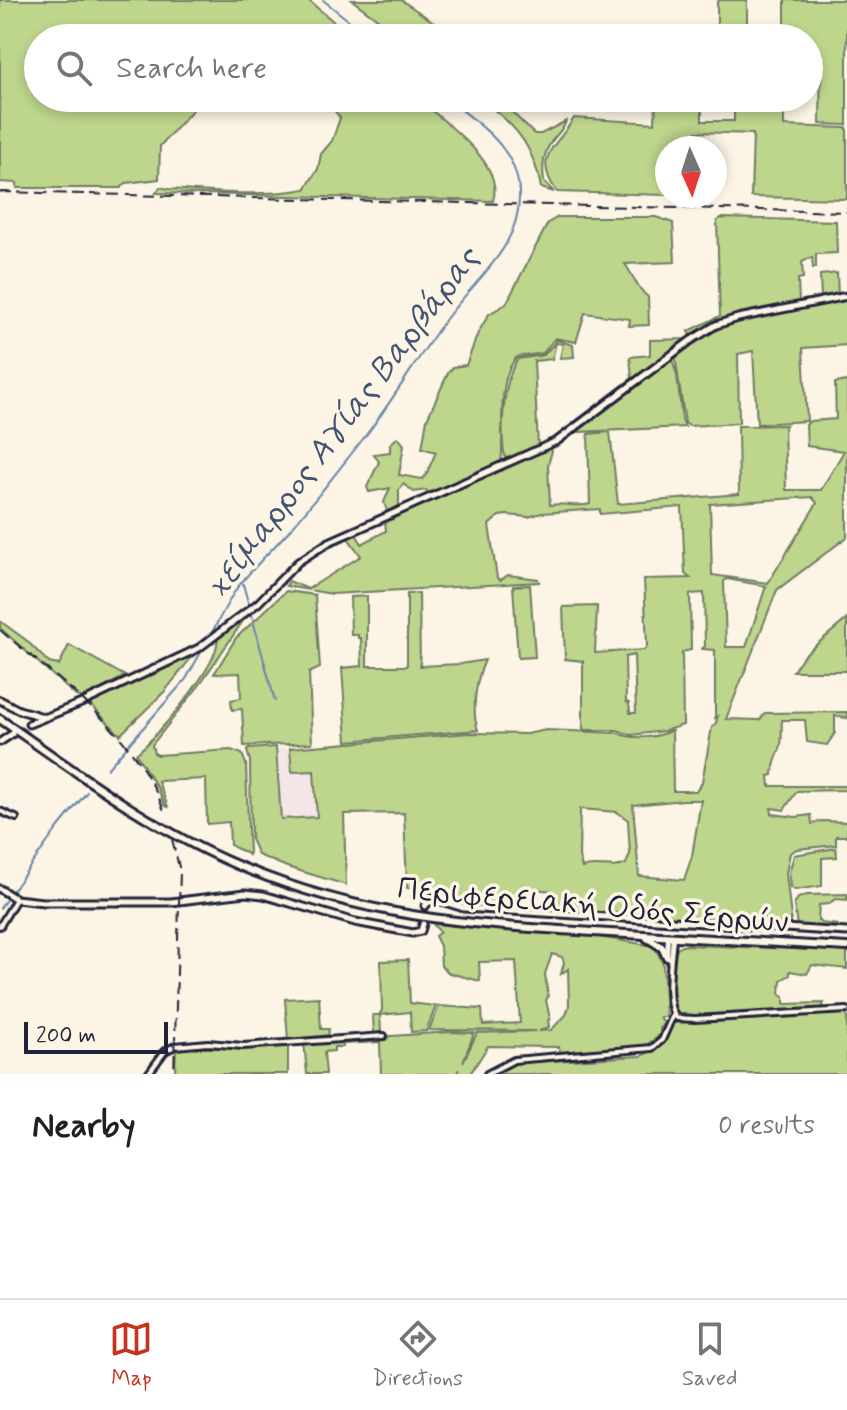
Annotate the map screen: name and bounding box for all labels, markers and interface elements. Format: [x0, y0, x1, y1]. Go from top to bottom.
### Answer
search box [24, 24, 823, 112]
icon: search [52, 46, 96, 90]
text: Search here [116, 49, 267, 88]
north arrow [655, 136, 727, 208]
water label: χείμαρρος Αγίας Βαρβάρας [196, 237, 491, 609]
street label: Περιφερειακή Οδός Σερρών [396, 868, 790, 944]
scale bar [24, 1018, 168, 1054]
text: 200 m [36, 1022, 96, 1050]
text: Nearby [32, 1104, 136, 1149]
text: 0 results [718, 1109, 815, 1143]
tab: Map [109, 1317, 153, 1393]
tab: Directions [372, 1317, 463, 1393]
tab: Saved [682, 1317, 737, 1393]

